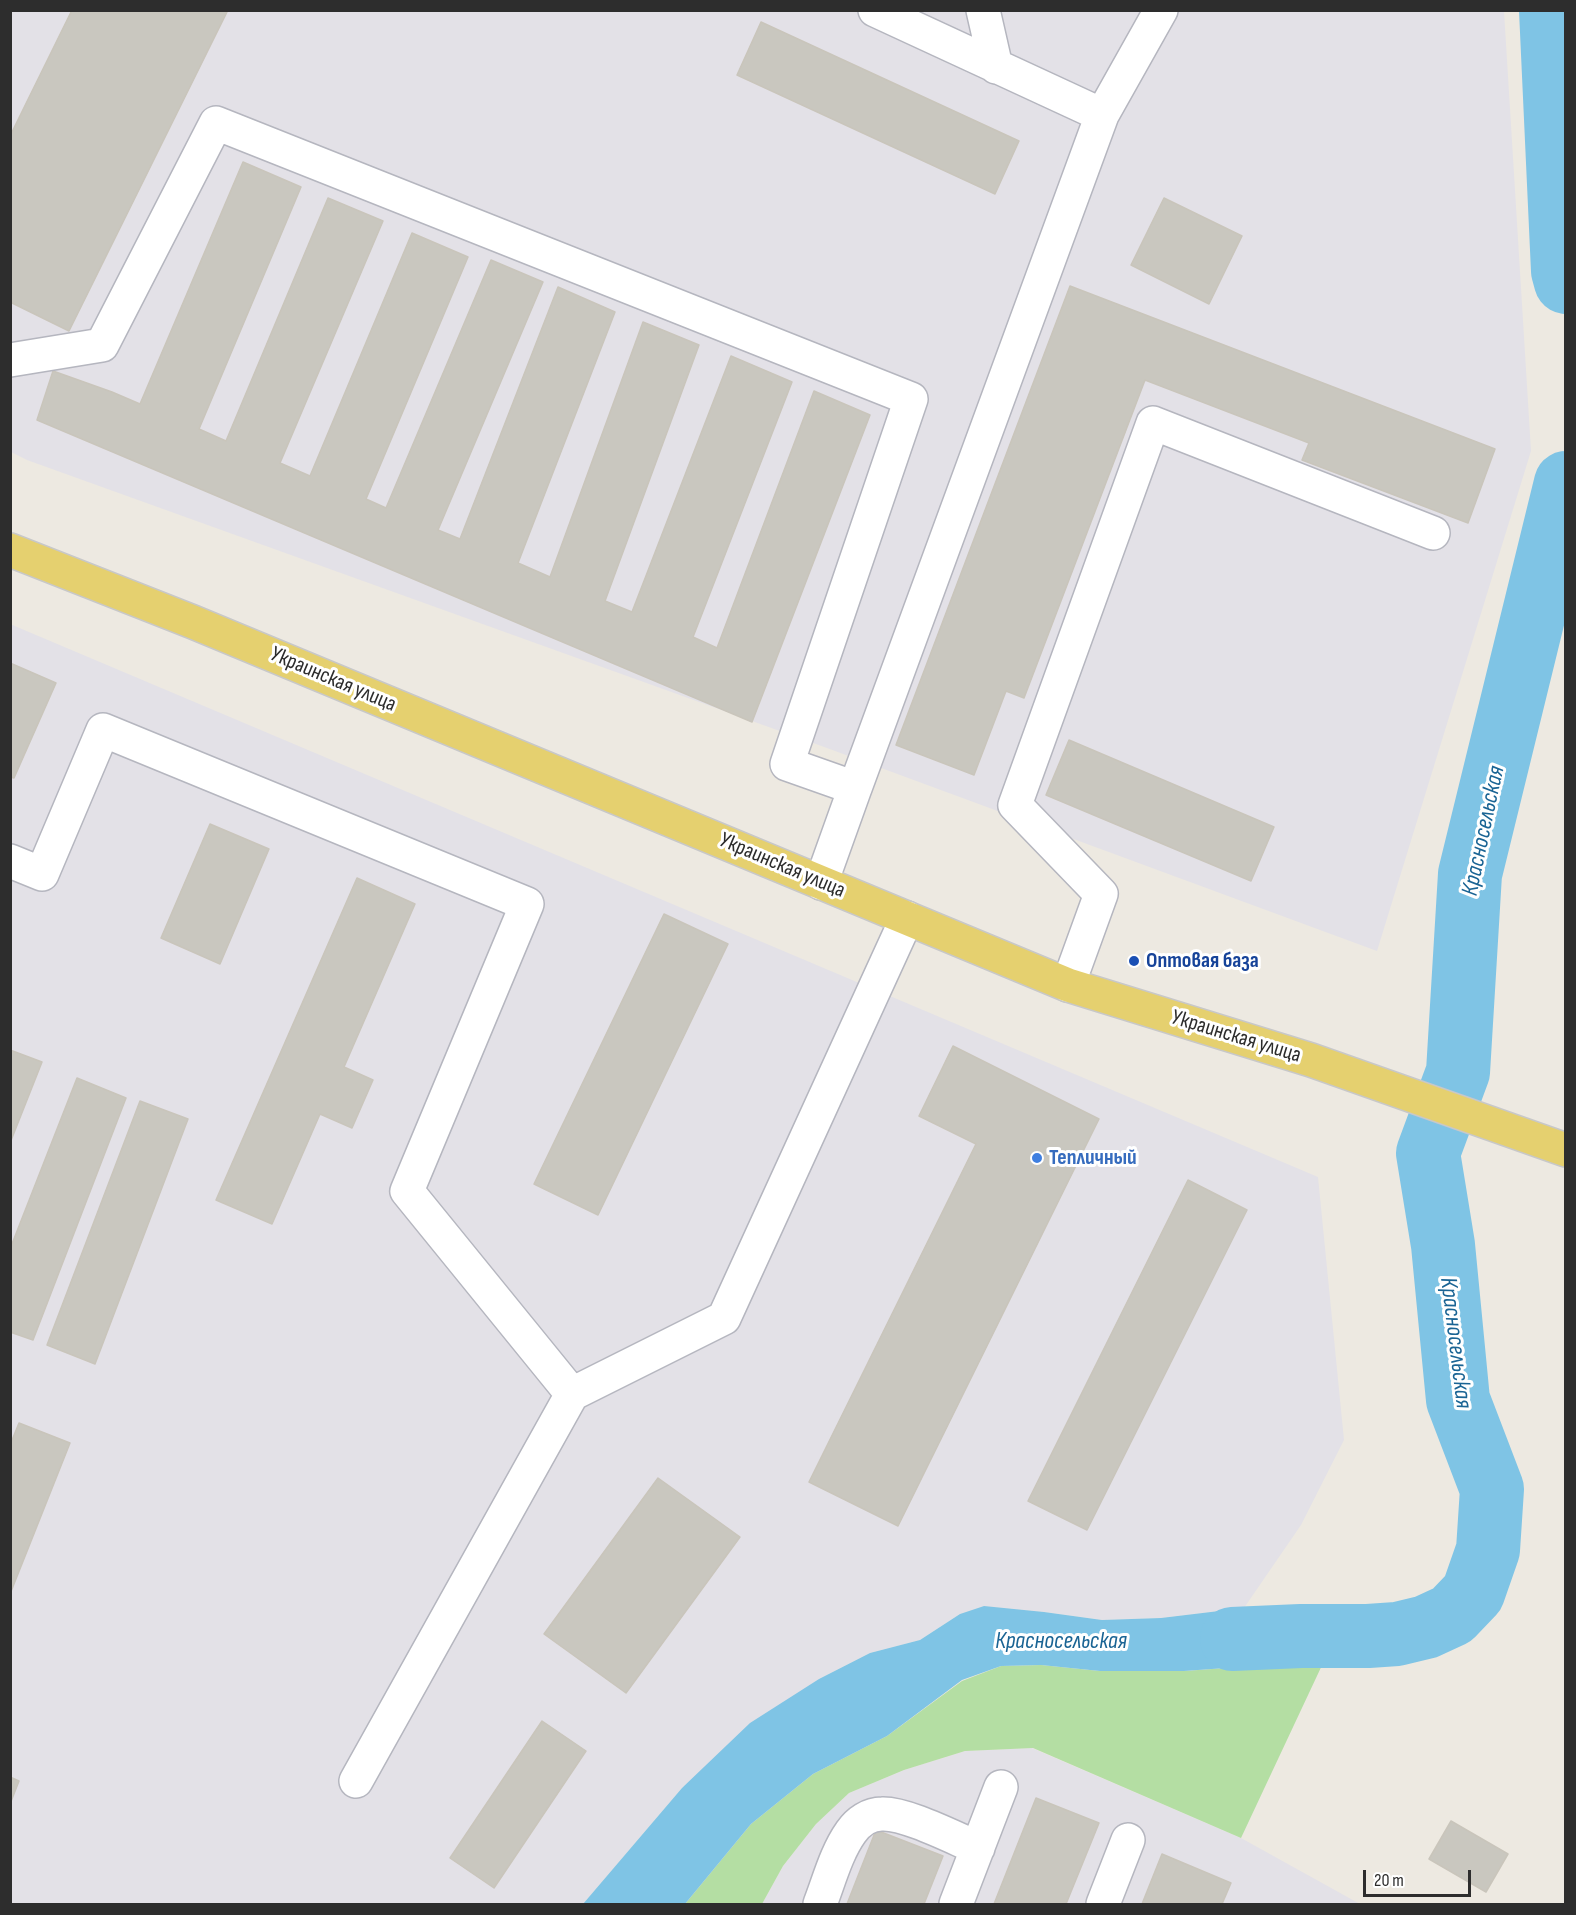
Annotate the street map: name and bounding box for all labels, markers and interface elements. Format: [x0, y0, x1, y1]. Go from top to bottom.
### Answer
street label: Украинская улица [266, 642, 400, 718]
water label: Красносельская [1456, 764, 1512, 898]
street label: Украинская улица [715, 828, 849, 904]
place label: Оптовая база [1146, 948, 1259, 974]
marker: Оптовая база [1127, 954, 1141, 968]
street label: Украинская улица [1168, 1005, 1304, 1069]
place label: Тепличный [1049, 1145, 1137, 1171]
marker: Тепличный [1030, 1151, 1044, 1165]
water label: Красносельская [1433, 1276, 1477, 1410]
water label: Красносельская [995, 1628, 1127, 1656]
scale bar [1366, 1858, 1474, 1896]
text: 20 m [1374, 1870, 1404, 1891]

